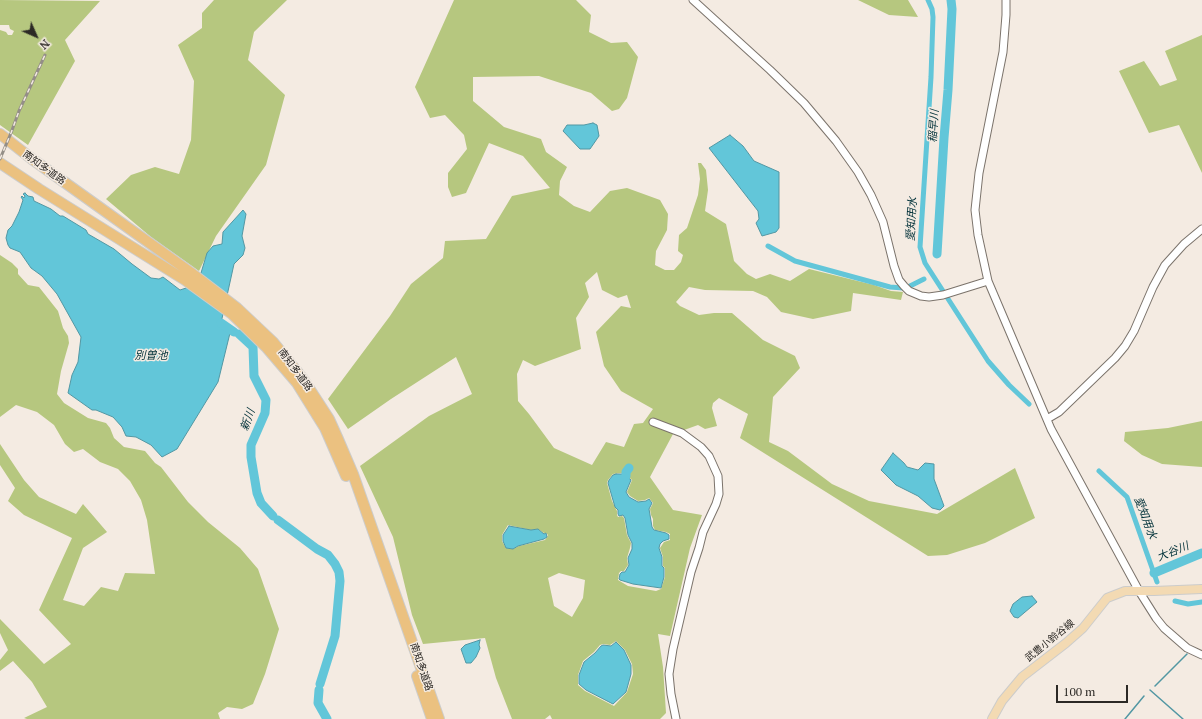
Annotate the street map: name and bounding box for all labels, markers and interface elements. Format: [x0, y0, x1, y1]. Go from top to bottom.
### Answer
north arrow [16, 16, 56, 56]
text: N [37, 37, 52, 52]
water label: 稲早川 [926, 109, 942, 143]
street label: 南知多道路 [20, 148, 68, 188]
water label: 愛知用水 [904, 197, 920, 241]
street label: 南知多道路 [275, 346, 315, 394]
water label: 別曽池 [135, 349, 167, 363]
water label: 新川 [238, 407, 258, 433]
water label: 愛知用水 [1131, 495, 1159, 541]
water label: 大谷川 [1155, 540, 1191, 564]
street label: 武豊小鈴谷線 [1023, 617, 1077, 665]
street label: 南知多道路 [407, 641, 435, 693]
scale bar [1058, 677, 1130, 703]
text: 100 m [1063, 684, 1095, 699]

